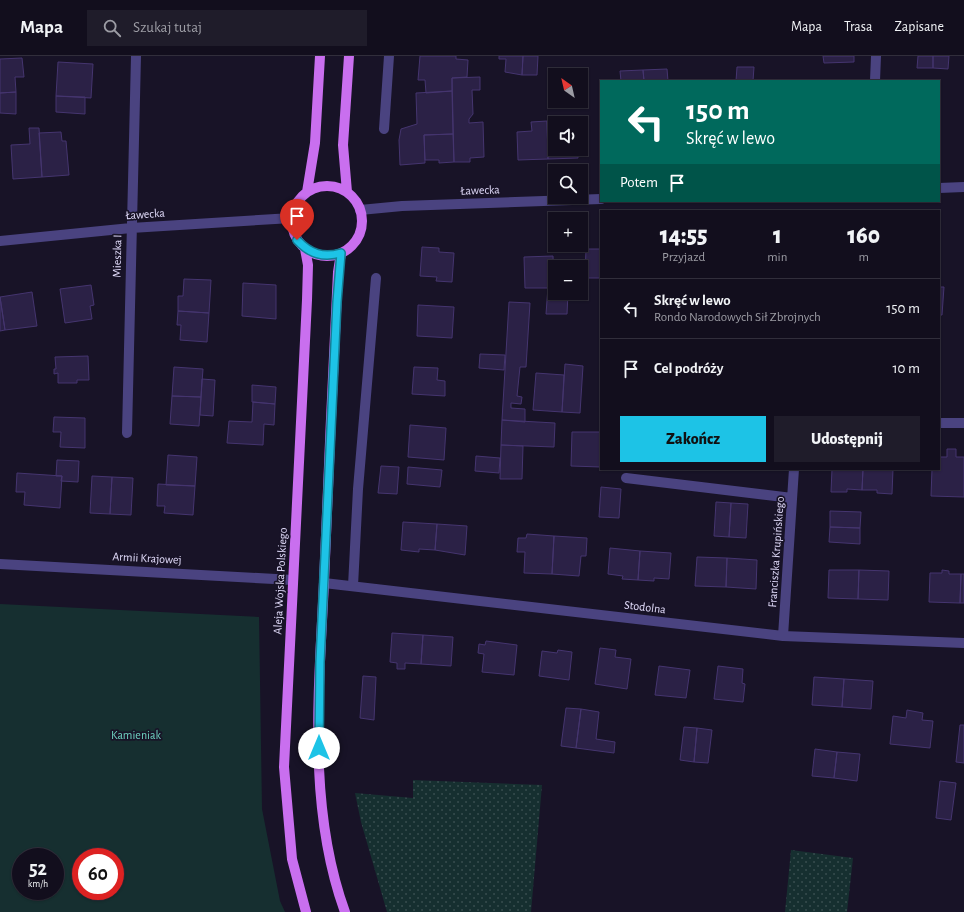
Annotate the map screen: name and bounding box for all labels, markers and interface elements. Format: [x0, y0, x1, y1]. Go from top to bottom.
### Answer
search box [87, 10, 367, 46]
icon: search [101, 17, 123, 39]
text: Mapa [20, 18, 63, 37]
text: Szukaj tutaj [133, 20, 202, 35]
text: Mapa [791, 20, 822, 34]
text: Trasa [844, 20, 872, 34]
text: Zapisane [894, 20, 944, 34]
north arrow [548, 68, 588, 108]
map controls [548, 68, 588, 300]
icon: left [620, 96, 672, 148]
text: 150 m [686, 97, 750, 125]
button: sound [548, 116, 588, 156]
text: Skręć w lewo [686, 130, 775, 148]
button: search [548, 164, 588, 204]
icon: arrive [666, 172, 688, 194]
text: Potem [620, 175, 658, 190]
street label: Ławecka [460, 183, 500, 197]
pin [280, 199, 314, 240]
icon: arrive [286, 205, 308, 227]
street label: Ławecka [125, 207, 166, 221]
button: + [548, 212, 588, 252]
text: 14:55 [660, 224, 707, 248]
text: 1 [773, 224, 782, 248]
text: 160 [847, 224, 880, 248]
street label: Mieszka I [111, 234, 123, 278]
text: Przyjazd [662, 251, 705, 264]
text: min [767, 251, 787, 264]
text: m [859, 251, 869, 264]
button: − [548, 260, 588, 300]
text: Skręć w lewo [654, 293, 731, 308]
icon: left [620, 298, 642, 320]
text: 150 m [886, 301, 920, 316]
text: Rondo Narodowych Sił Zbrojnych [654, 311, 821, 324]
icon: arrive [620, 358, 642, 380]
text: Cel podróży [654, 361, 723, 376]
text: 10 m [892, 361, 920, 376]
button: Zakończ [620, 416, 766, 462]
button: Udostępnij [774, 416, 920, 462]
street label: Franciszka Krupińskiego [766, 496, 786, 608]
street label: Aleja Wojska Polskiego [271, 527, 290, 635]
street label: Armii Krajowej [112, 550, 182, 567]
street label: Stodolna [623, 598, 667, 616]
position arrow [298, 727, 340, 769]
park label: Kamieniak [111, 729, 162, 741]
speed limit sign: 60 [72, 848, 124, 900]
text: 52 [29, 859, 47, 879]
text: km/h [28, 879, 48, 889]

